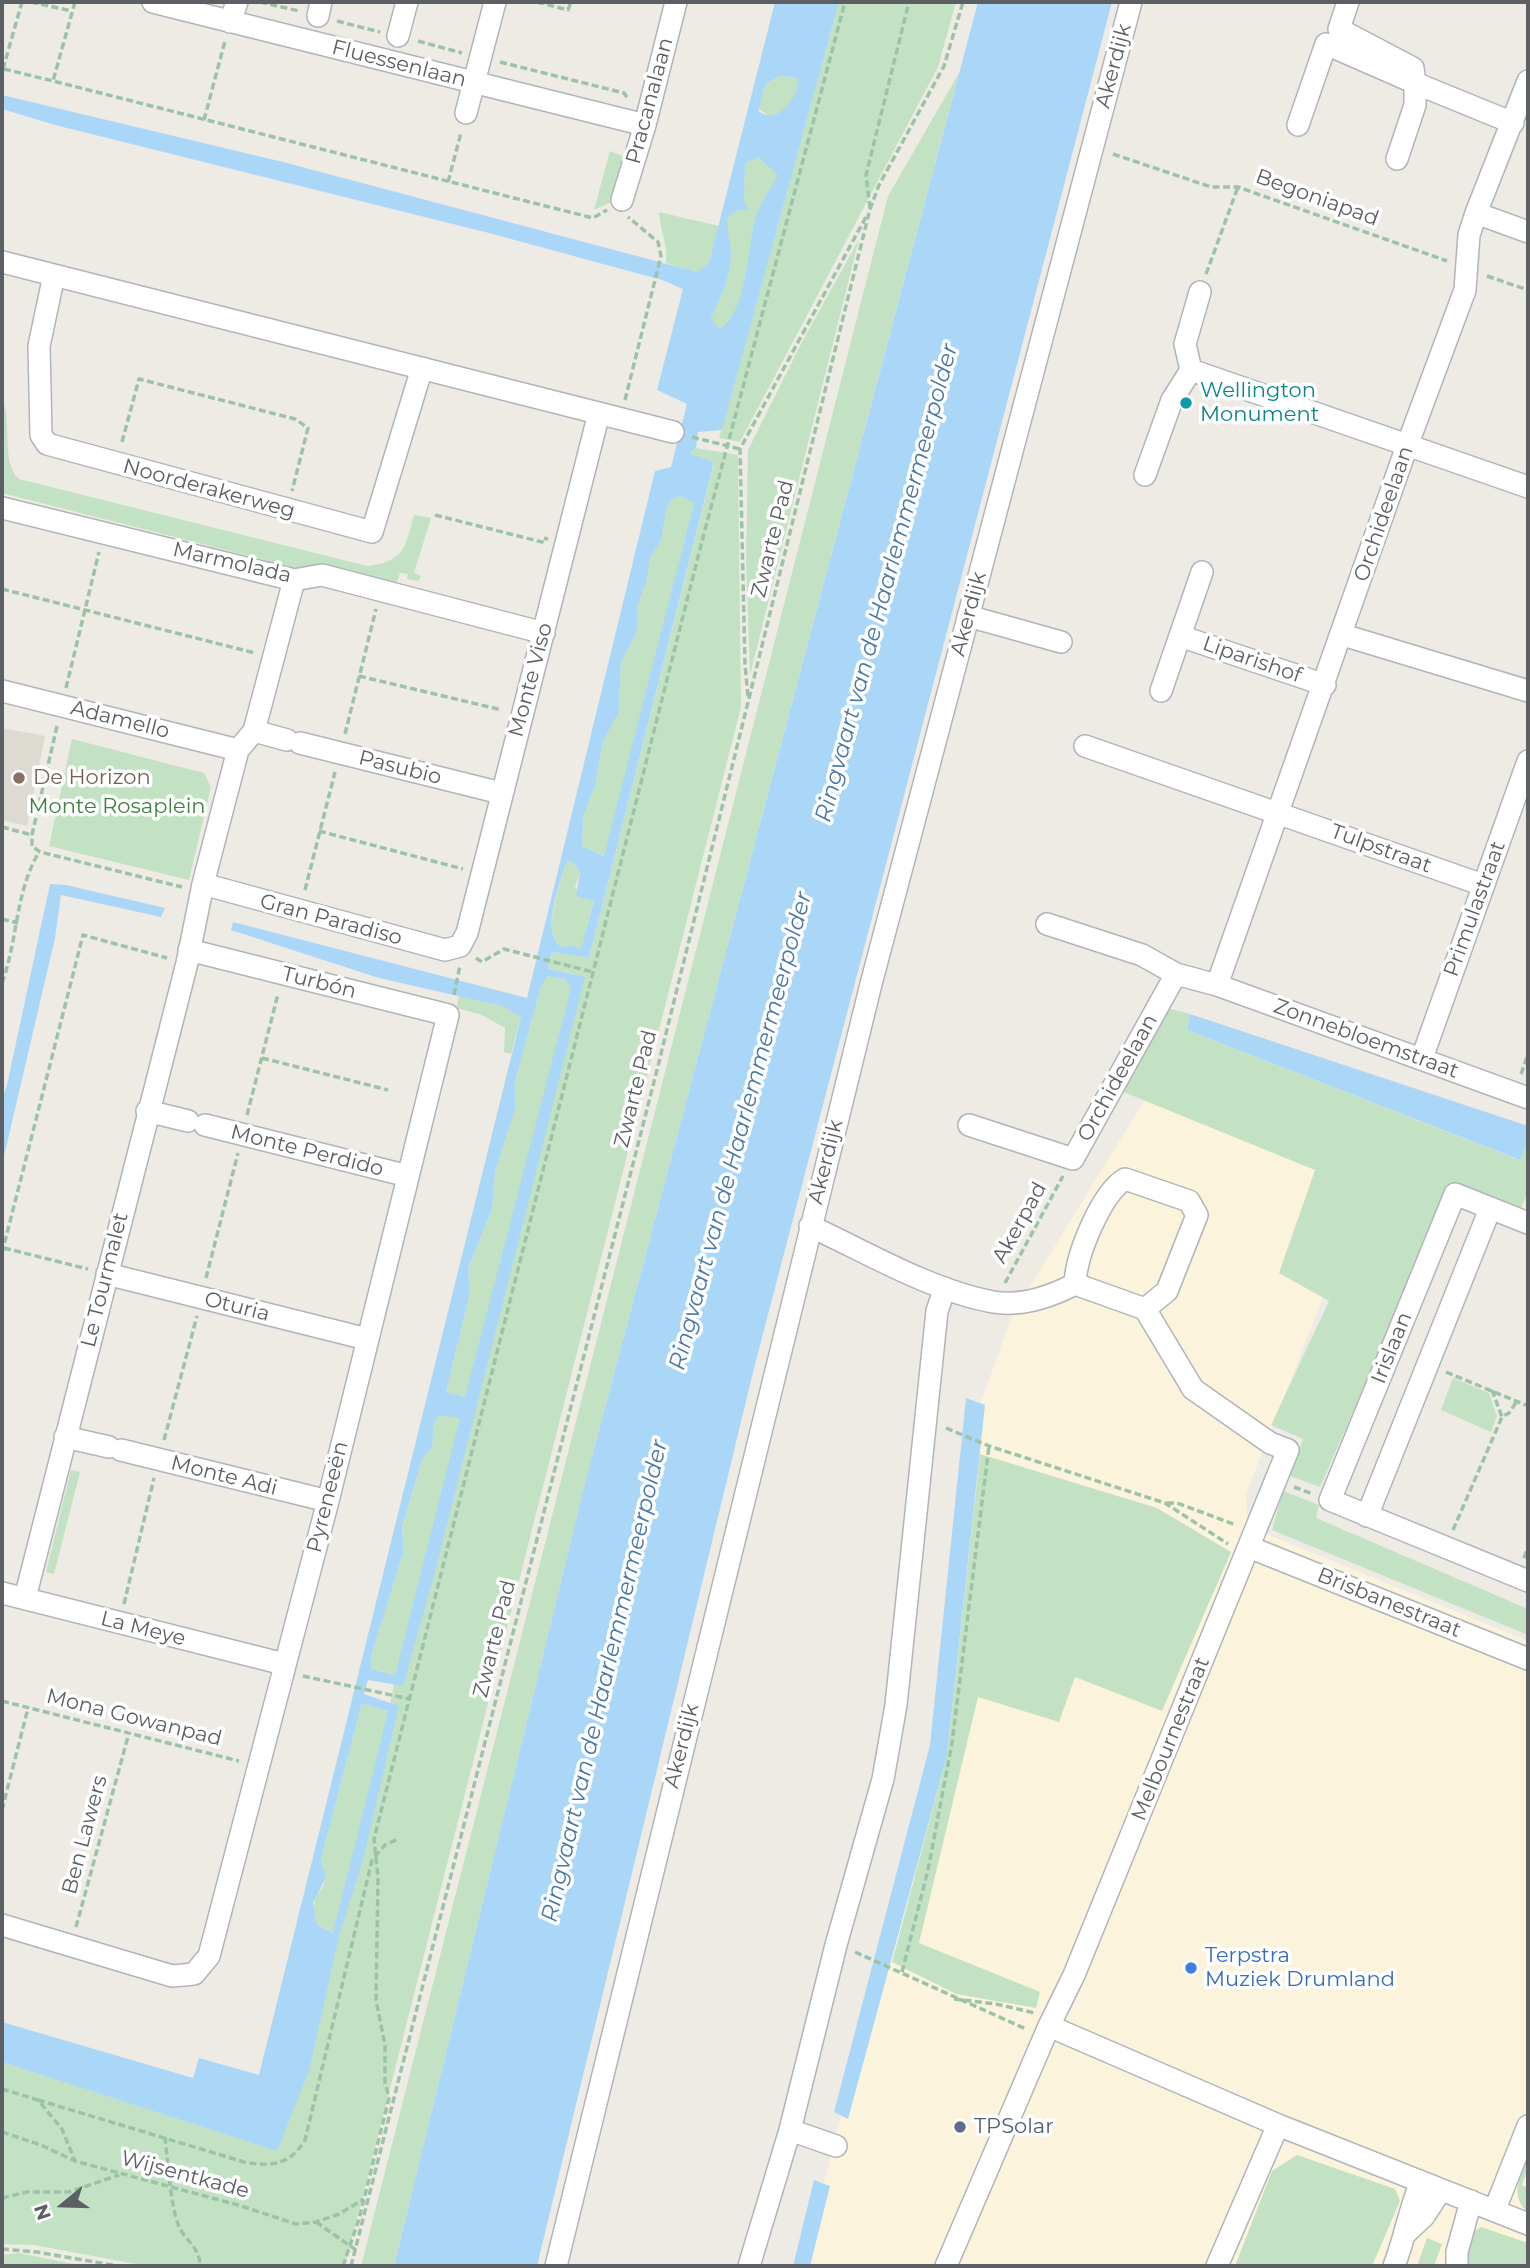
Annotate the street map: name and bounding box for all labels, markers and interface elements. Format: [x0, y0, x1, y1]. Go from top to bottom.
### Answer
street label: Akerdijk [1091, 21, 1137, 111]
street label: Fluessenlaan [329, 35, 469, 93]
street label: Pracanalaan [621, 35, 679, 167]
street label: Begoniapad [1252, 164, 1382, 232]
water label: Ringvaart van de Haarlemmermeerpolder [810, 341, 964, 825]
place label: Wellington Monument [1200, 378, 1319, 428]
marker: Wellington Monument [1178, 395, 1194, 411]
street label: Orchideelaan [1349, 443, 1419, 585]
street label: Noorderakerweg [120, 454, 298, 524]
street label: Zwarte Pad [746, 478, 800, 600]
street label: Marmolada [170, 537, 294, 589]
street label: Akerdijk [946, 569, 992, 659]
street label: Monte Viso [504, 620, 558, 740]
street label: Liparishof [1199, 631, 1305, 689]
street label: Adamello [68, 696, 172, 744]
street label: Pasubio [356, 746, 444, 790]
place label: De Horizon [33, 765, 151, 791]
marker: De Horizon [11, 770, 27, 786]
park label: Monte Rosaplein [28, 794, 206, 820]
street label: Tulpstraat [1327, 819, 1435, 879]
street label: Primulastraat [1439, 838, 1511, 980]
street label: Gran Paradiso [257, 889, 405, 951]
water label: Ringvaart van de Haarlemmermeerpolder [664, 889, 818, 1373]
street label: Turbón [279, 962, 359, 1004]
street label: Zonnebloemstraat [1270, 994, 1462, 1084]
street label: Orchideelaan [1073, 1010, 1163, 1146]
street label: Zwarte Pad [609, 1028, 663, 1150]
street label: Akerdijk [803, 1117, 849, 1207]
street label: Monte Perdido [228, 1120, 386, 1182]
street label: Akerpad [987, 1178, 1053, 1268]
street label: Le Tourmalet [76, 1210, 134, 1350]
street label: Oturia [202, 1287, 272, 1327]
street label: Irislaan [1366, 1308, 1418, 1388]
water label: Ringvaart van de Haarlemmermeerpolder [536, 1437, 674, 1925]
street label: Pyreneeën [302, 1439, 354, 1555]
street label: Monte Adi [168, 1451, 280, 1501]
street label: Brisbanestraat [1313, 1563, 1465, 1643]
street label: Zwarte Pad [468, 1578, 522, 1700]
street label: La Meye [98, 1606, 188, 1652]
street label: Melbournestraat [1127, 1653, 1215, 1825]
street label: Mona Gowanpad [44, 1684, 224, 1752]
street label: Akerdijk [659, 1701, 705, 1791]
street label: Ben Lawers [57, 1773, 113, 1897]
place label: Terpstra Muziek Drumland [1205, 1943, 1395, 1993]
marker: Terpstra Muziek Drumland [1183, 1960, 1199, 1976]
place label: TPSolar [974, 2114, 1054, 2140]
marker: TPSolar [952, 2119, 968, 2135]
street label: Wijsentkade [118, 2146, 252, 2204]
north arrow [28, 2170, 98, 2240]
text: N [29, 2201, 56, 2223]

